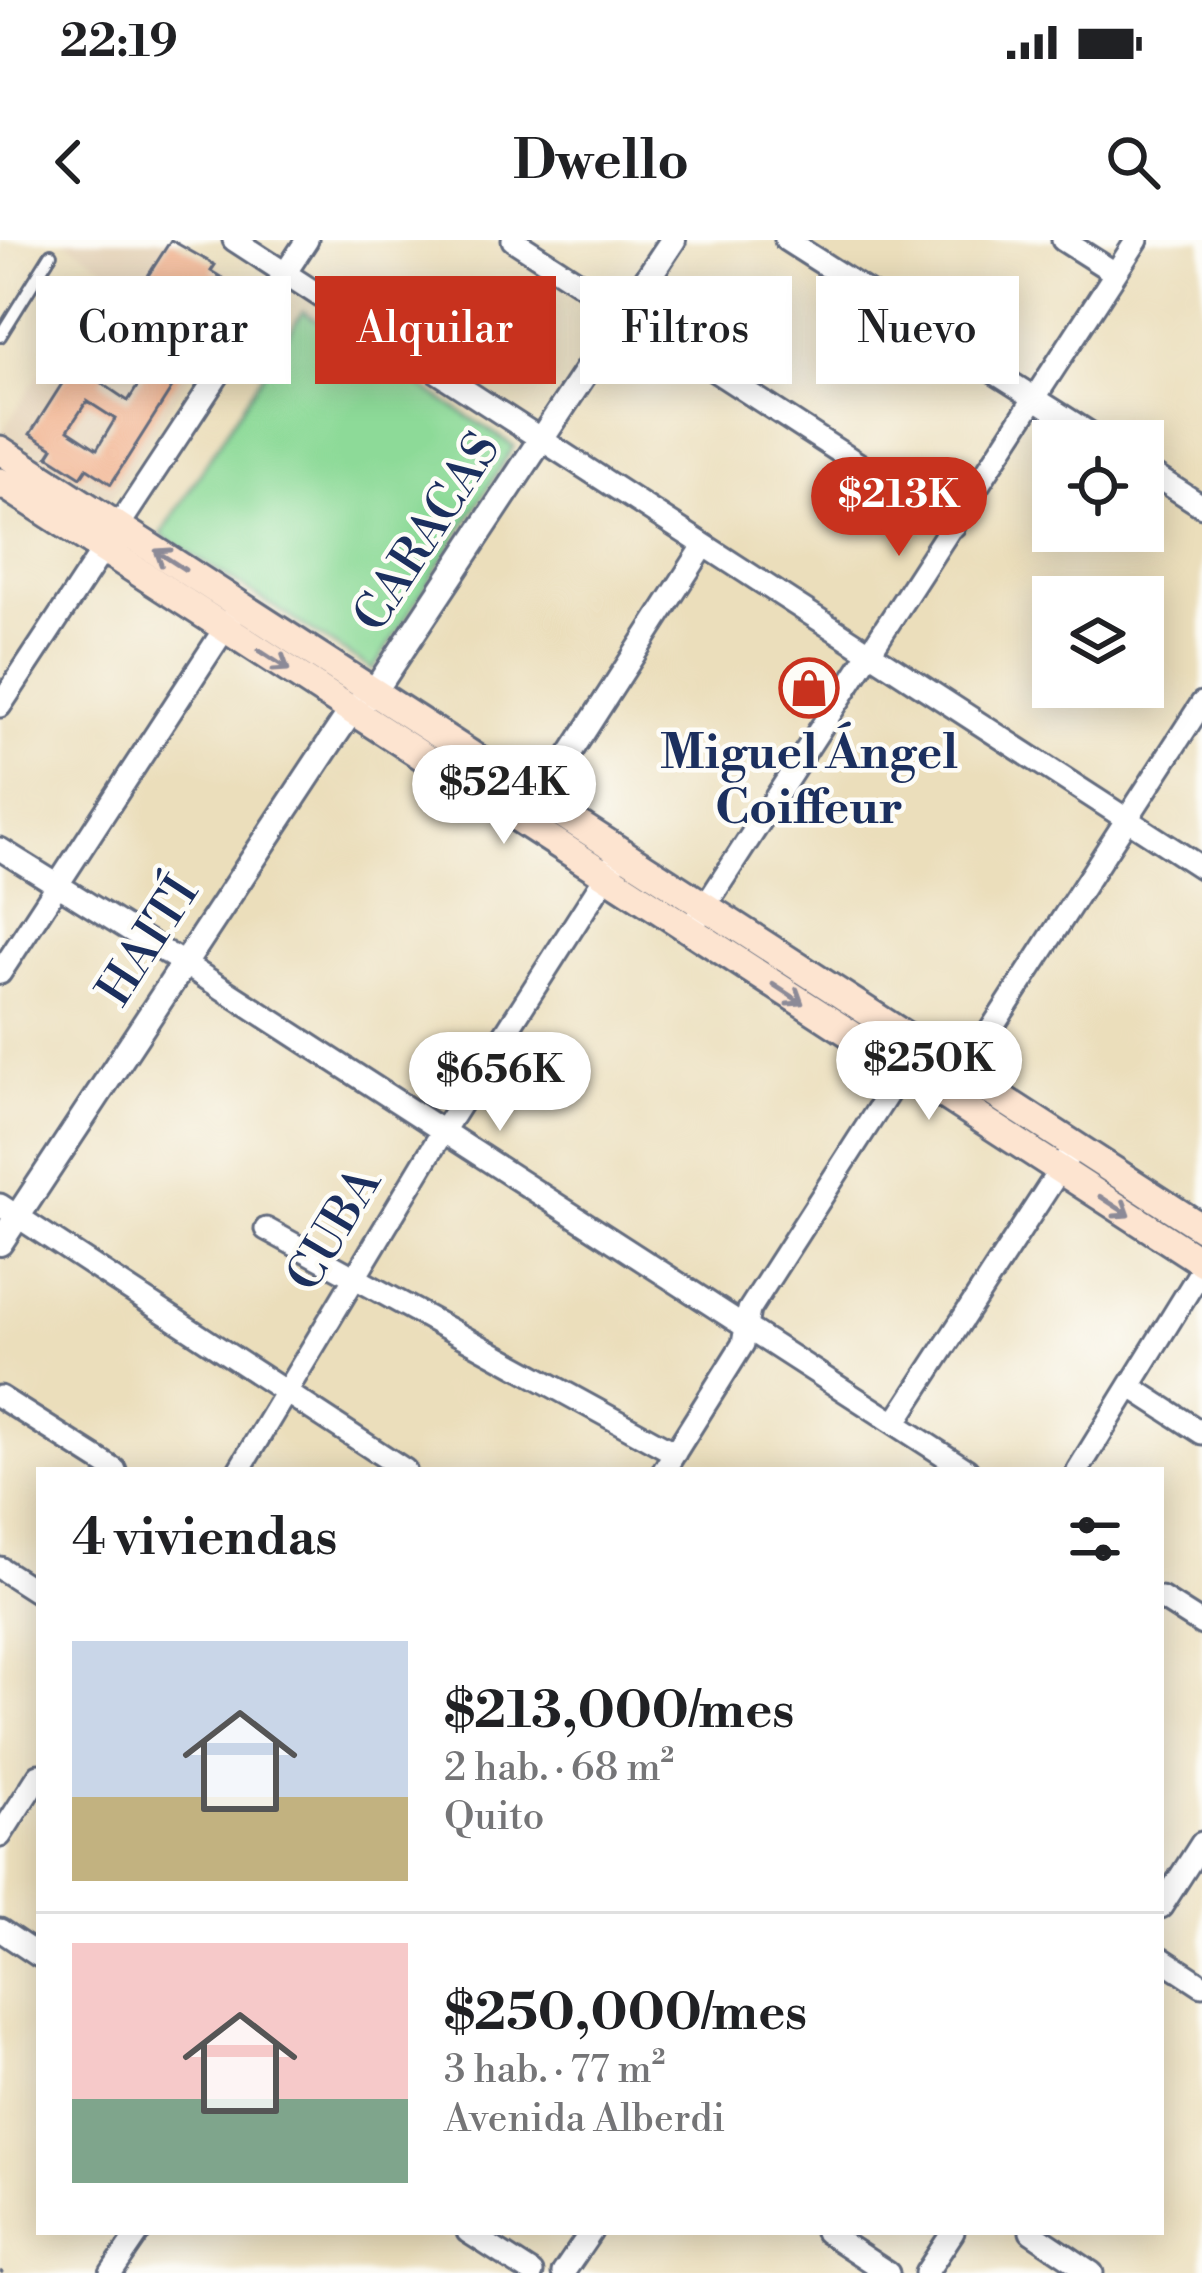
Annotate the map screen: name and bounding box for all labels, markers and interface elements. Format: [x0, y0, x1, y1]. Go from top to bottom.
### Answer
text: 22:19 [60, 14, 178, 71]
text: Dwello [513, 128, 689, 196]
icon: back [36, 129, 102, 195]
icon: search [1100, 129, 1166, 195]
chip: Comprar [36, 276, 291, 384]
chip: Alquilar [315, 276, 556, 384]
chip: Filtros [580, 276, 792, 384]
chip: Nuevo [816, 276, 1019, 384]
map controls [1032, 420, 1164, 708]
button: locate [1032, 420, 1164, 552]
street label: CARACAS [342, 422, 514, 644]
pin: $213K [815, 457, 983, 559]
text: $213K [838, 471, 960, 520]
one-way arrow [154, 548, 188, 573]
button: layers [1032, 576, 1164, 708]
one-way arrow [256, 647, 290, 672]
shop icon: Miguel Ángel Coiffeur [778, 657, 840, 719]
place label: Miguel Ángel Coiffeur [660, 721, 958, 839]
pin: $524K [420, 745, 588, 847]
text: $524K [439, 759, 569, 808]
street label: HAITÍ [83, 865, 213, 1018]
one-way arrow [771, 981, 805, 1006]
pin: $250K [845, 1021, 1013, 1123]
pin: $656K [416, 1032, 584, 1134]
text: $250K [863, 1035, 995, 1084]
text: $656K [436, 1046, 564, 1095]
street label: CUBA [275, 1156, 396, 1303]
one-way arrow [1098, 1194, 1132, 1219]
icon: filters [1062, 1506, 1128, 1572]
text: 4 viviendas [72, 1507, 337, 1571]
text: $213,000/mes [444, 1680, 794, 1744]
icon: home [168, 1689, 312, 1833]
text: 2 hab. · 68 m² [444, 1744, 674, 1793]
text: Quito [444, 1793, 544, 1842]
text: $250,000/mes [444, 1982, 807, 2046]
icon: home [168, 1991, 312, 2135]
text: 3 hab. · 77 m² [444, 2046, 665, 2095]
text: Avenida Alberdi [444, 2095, 725, 2144]

